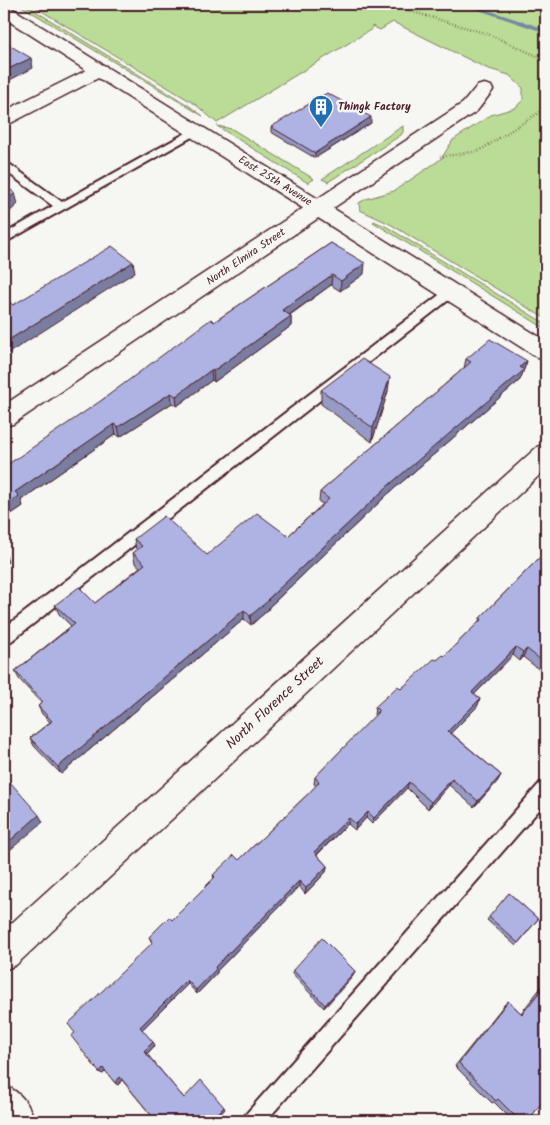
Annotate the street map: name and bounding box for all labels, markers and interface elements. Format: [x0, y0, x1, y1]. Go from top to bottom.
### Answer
building icon: Thingk Factory [308, 94, 334, 128]
place label: Thingk Factory [338, 98, 411, 116]
street label: East 25th Avenue [235, 151, 316, 211]
street label: North Elmira Street [203, 223, 290, 290]
street label: North Florence Street [221, 651, 330, 755]

